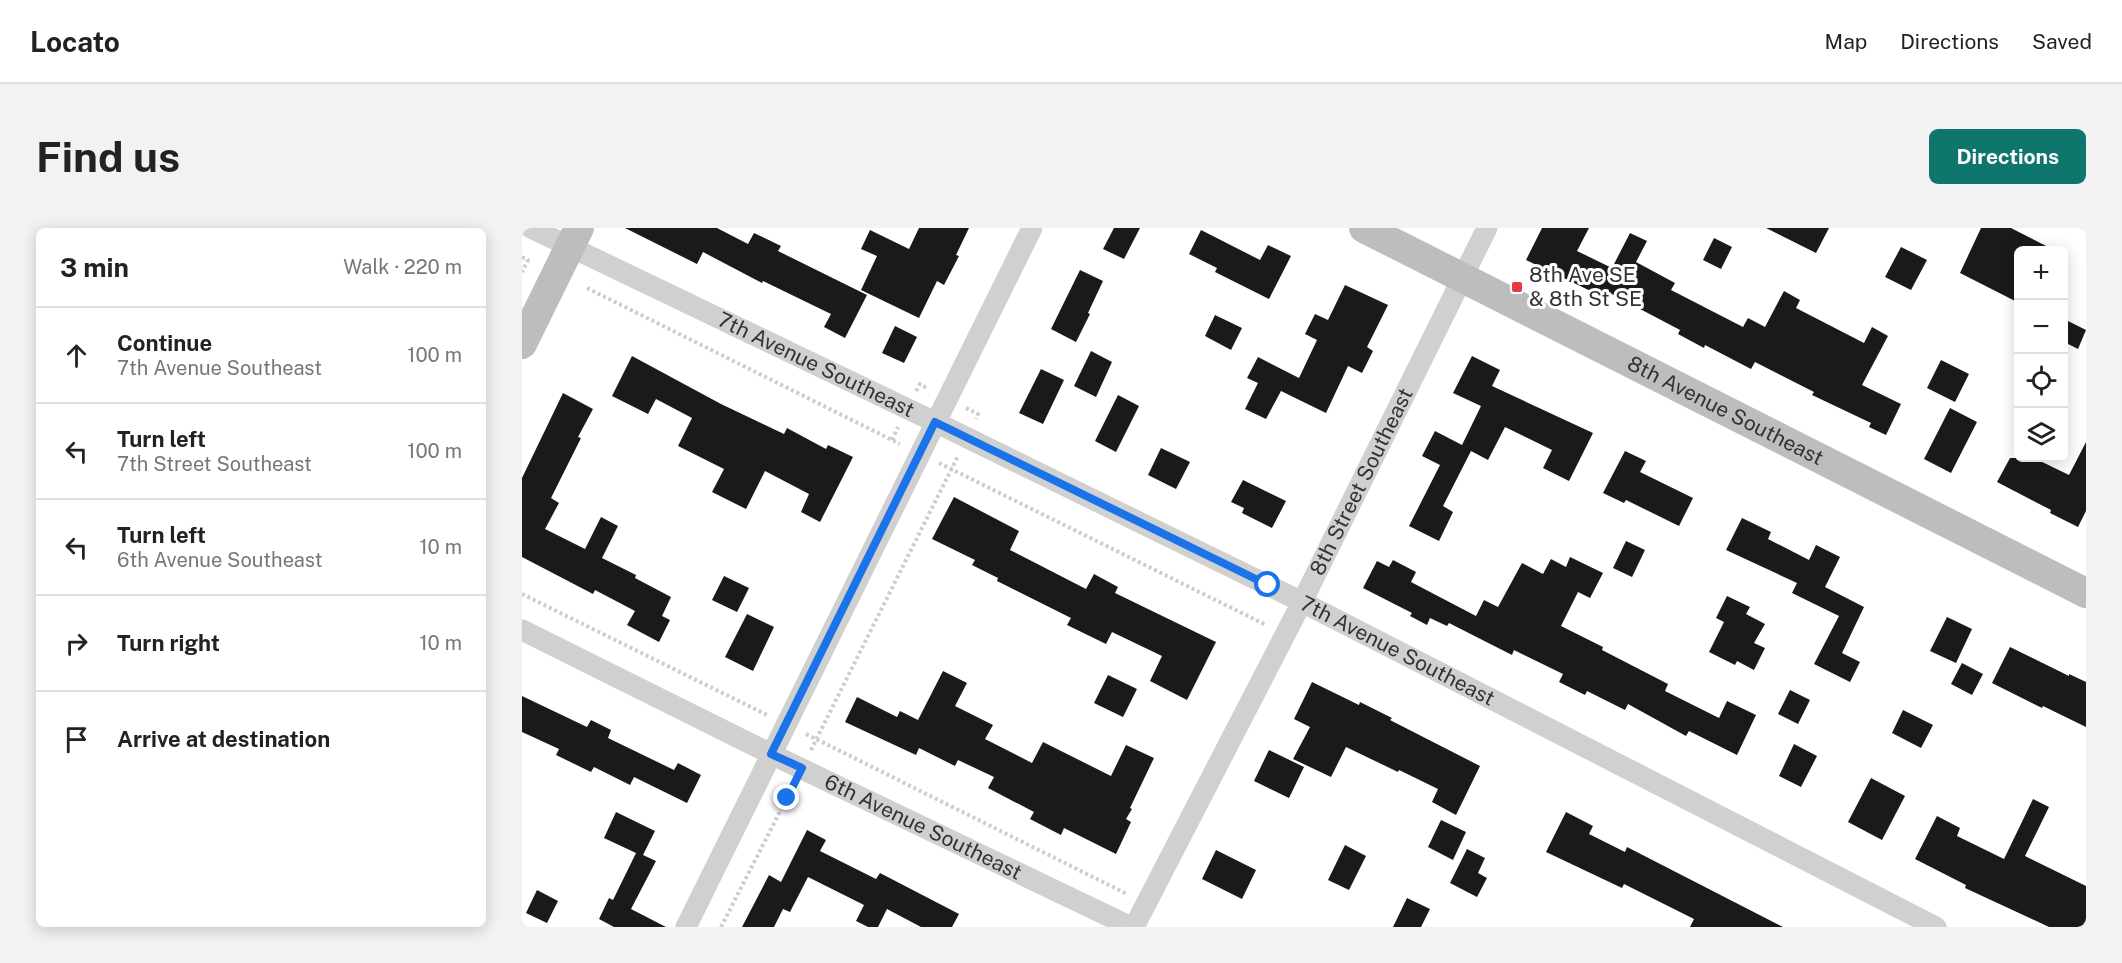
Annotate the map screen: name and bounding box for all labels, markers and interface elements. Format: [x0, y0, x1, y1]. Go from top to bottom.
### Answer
text: Locato [30, 25, 120, 58]
text: Map [1825, 29, 1867, 54]
text: Directions [1900, 29, 1999, 54]
text: Saved [2032, 29, 2092, 54]
button: Directions [1929, 129, 2086, 184]
text: Find us [36, 132, 180, 181]
map controls [2014, 246, 2068, 462]
button: + [2014, 246, 2068, 300]
text: 3 min [60, 252, 129, 283]
text: Walk · 220 m [343, 255, 462, 279]
place label: 8th Ave SE & 8th St SE [1529, 262, 1642, 311]
marker: 8th Ave SE & 8th St SE [1510, 280, 1524, 294]
button: − [2014, 300, 2068, 354]
street label: 7th Avenue Southeast [714, 306, 919, 422]
text: Continue [117, 330, 212, 356]
icon: ahead [60, 339, 93, 372]
text: 100 m [407, 343, 462, 367]
street label: 8th Avenue Southeast [1623, 350, 1828, 470]
button: locate [2014, 354, 2068, 408]
text: 7th Avenue Southeast [117, 356, 322, 380]
street label: 8th Street Southeast [1304, 384, 1418, 579]
button: layers [2014, 408, 2068, 462]
text: Turn left [117, 426, 206, 452]
icon: left [60, 435, 93, 468]
text: 100 m [407, 439, 462, 463]
text: 7th Street Southeast [117, 452, 312, 476]
text: Turn left [117, 522, 206, 548]
icon: left [60, 531, 93, 564]
text: 10 m [419, 535, 462, 559]
text: 6th Avenue Southeast [117, 548, 322, 572]
route start [1254, 571, 1280, 597]
street label: 7th Avenue Southeast [1296, 590, 1499, 711]
icon: right [60, 627, 93, 660]
text: Turn right [117, 630, 220, 656]
text: 10 m [419, 631, 462, 655]
icon: arrive [60, 723, 93, 756]
text: Arrive at destination [117, 726, 330, 752]
street label: 6th Avenue Southeast [821, 769, 1026, 885]
route end [773, 784, 799, 810]

